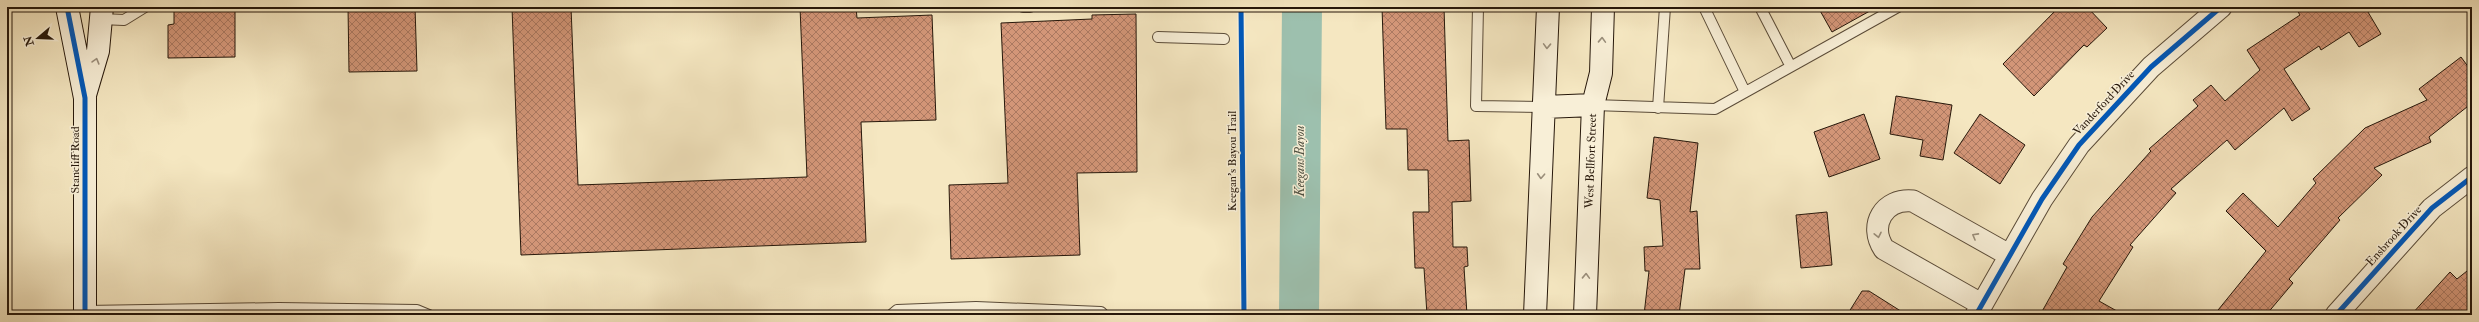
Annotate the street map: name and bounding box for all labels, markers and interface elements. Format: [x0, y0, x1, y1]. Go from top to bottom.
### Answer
north arrow [18, 18, 58, 58]
text: N [21, 33, 37, 49]
one-way arrow [1598, 37, 1606, 43]
one-way arrow [1542, 43, 1551, 49]
one-way arrow [91, 58, 99, 64]
street label: Vanderford Drive [2070, 67, 2138, 139]
street label: Keegan's Bayou Trail [1225, 111, 1240, 211]
street label: West Bellfort Street [1582, 113, 1600, 210]
water label: Keegans Bayou [1292, 125, 1308, 198]
street label: Stancliff Road [68, 126, 83, 194]
one-way arrow [1537, 173, 1545, 179]
street label: Ensbrook Drive [2363, 203, 2425, 269]
one-way arrow [1874, 232, 1882, 238]
one-way arrow [1972, 234, 1979, 241]
one-way arrow [1582, 273, 1591, 279]

